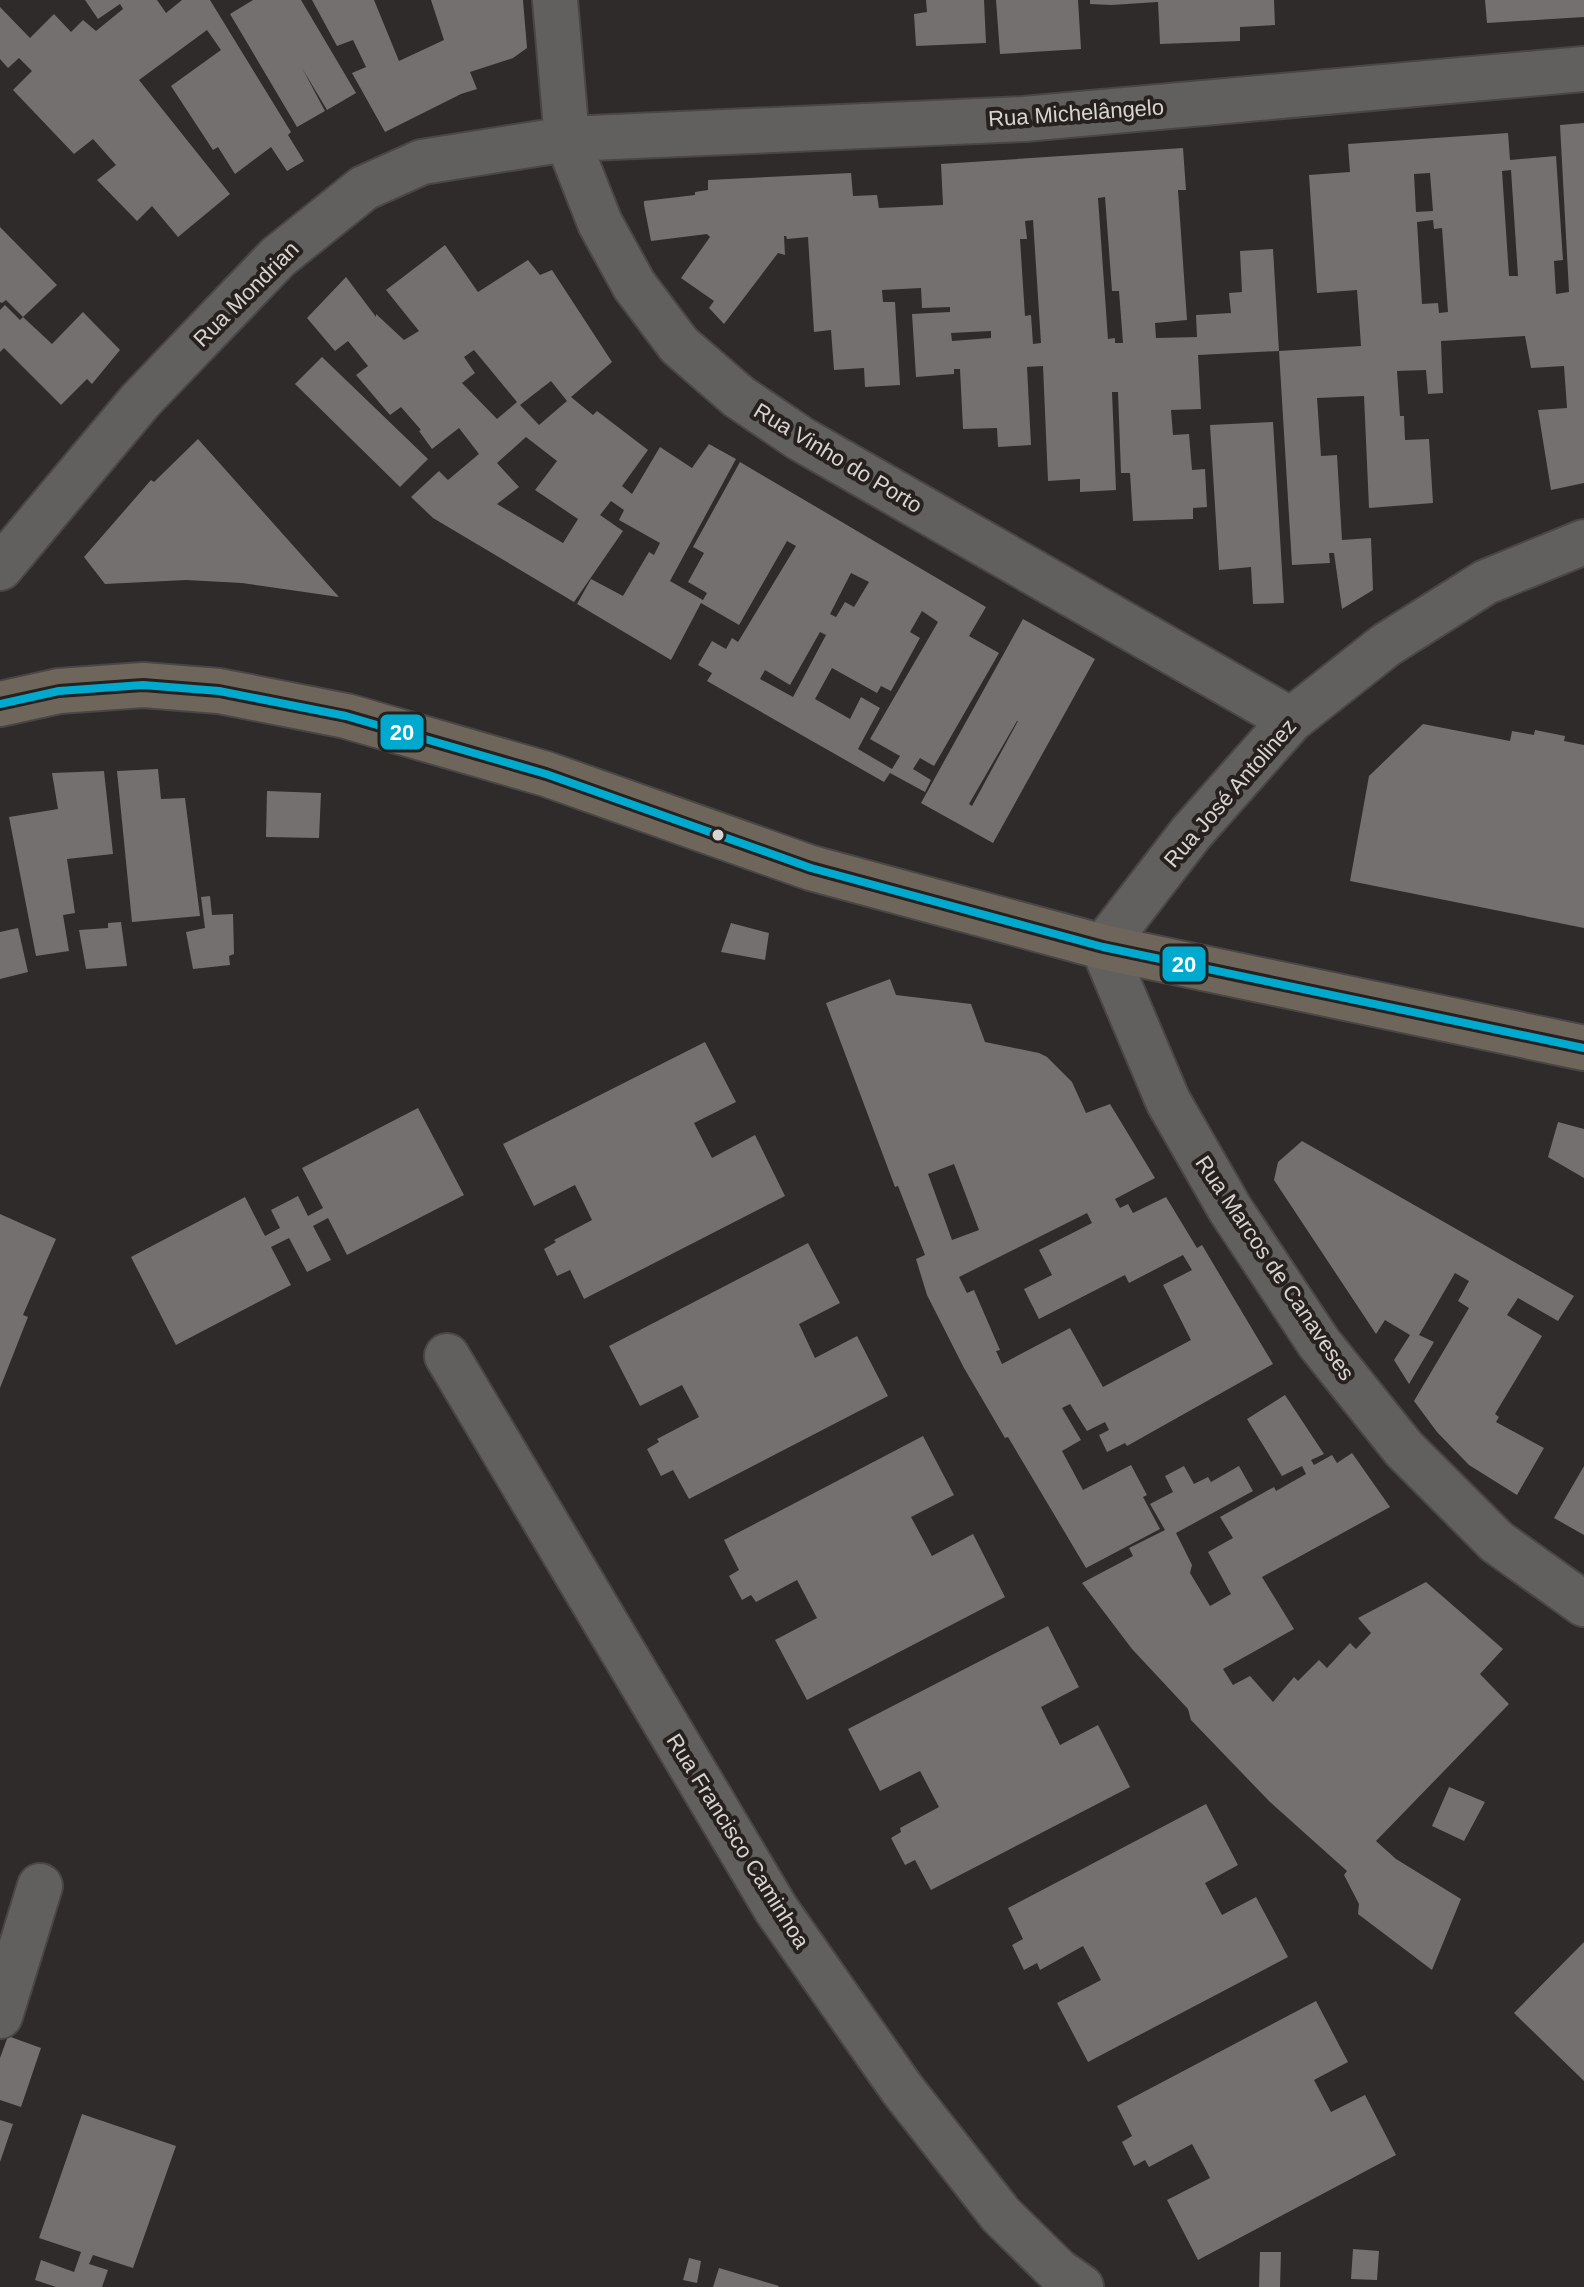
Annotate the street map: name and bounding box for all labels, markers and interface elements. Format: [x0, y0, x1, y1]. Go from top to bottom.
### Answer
street label: Rua Michelângelo [987, 94, 1165, 132]
street label: Rua Mondrian [188, 236, 304, 352]
street label: Rua Vinho do Porto [749, 398, 927, 518]
line badge: 20 [379, 713, 425, 751]
street label: Rua José Antolinez [1159, 714, 1301, 872]
text: 20 [390, 720, 414, 745]
unlabelled marker [710, 827, 726, 843]
line badge: 20 [1161, 945, 1207, 983]
text: 20 [1172, 952, 1196, 977]
street label: Rua Marcos de Canaveses [1190, 1151, 1360, 1385]
street label: Rua Francisco Caminhoa [662, 1729, 815, 1954]

